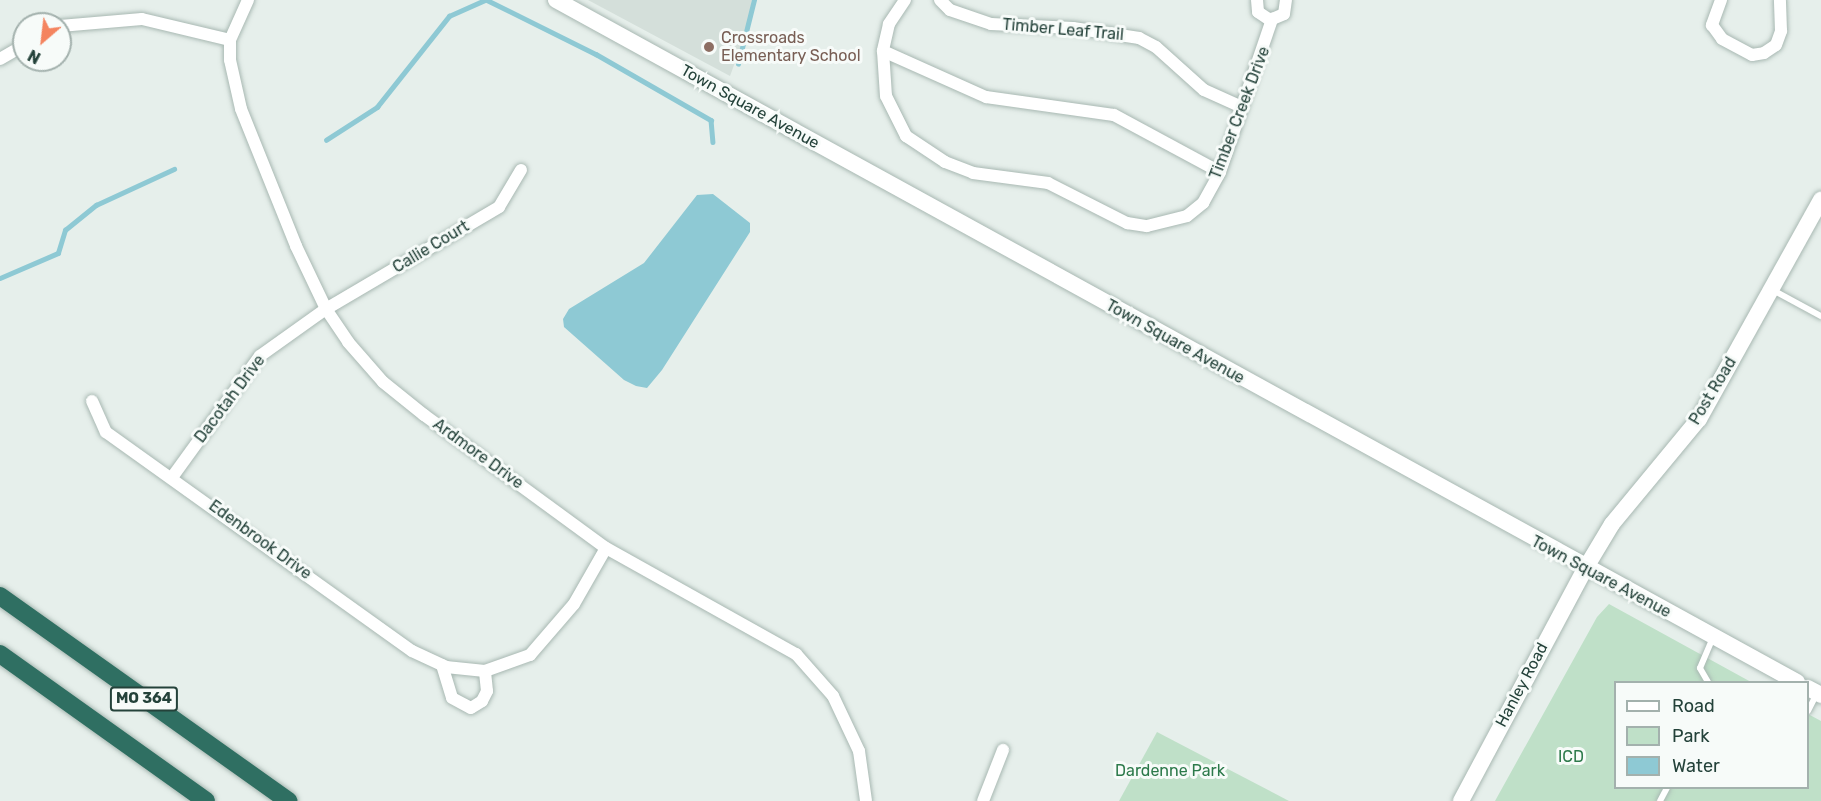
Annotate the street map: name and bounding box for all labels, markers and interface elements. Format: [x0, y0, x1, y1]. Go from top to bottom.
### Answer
north arrow [12, 12, 72, 72]
street label: Timber Leaf Trail [1001, 15, 1125, 45]
place label: Crossroads Elementary School [721, 28, 861, 66]
marker: Crossroads Elementary School [702, 40, 716, 54]
street label: Timber Creek Drive [1206, 44, 1274, 182]
text: N [25, 45, 44, 68]
street label: Town Square Avenue [677, 61, 823, 153]
street label: Callie Court [389, 217, 473, 277]
street label: Town Square Avenue [1102, 296, 1248, 388]
street label: Dacotah Drive [191, 351, 269, 447]
street label: Post Road [1685, 354, 1741, 428]
street label: Ardmore Drive [429, 415, 527, 493]
street label: Edenbrook Drive [205, 496, 315, 584]
street label: Town Square Avenue [1528, 532, 1674, 622]
street label: Hanley Road [1492, 639, 1552, 731]
legend [1614, 681, 1809, 789]
road number: MO 364 [110, 687, 178, 711]
text: Road [1672, 695, 1715, 717]
text: Park [1672, 725, 1709, 747]
park label: ICD [1558, 747, 1584, 767]
text: Water [1672, 755, 1720, 777]
park label: Dardenne Park [1115, 761, 1225, 781]

